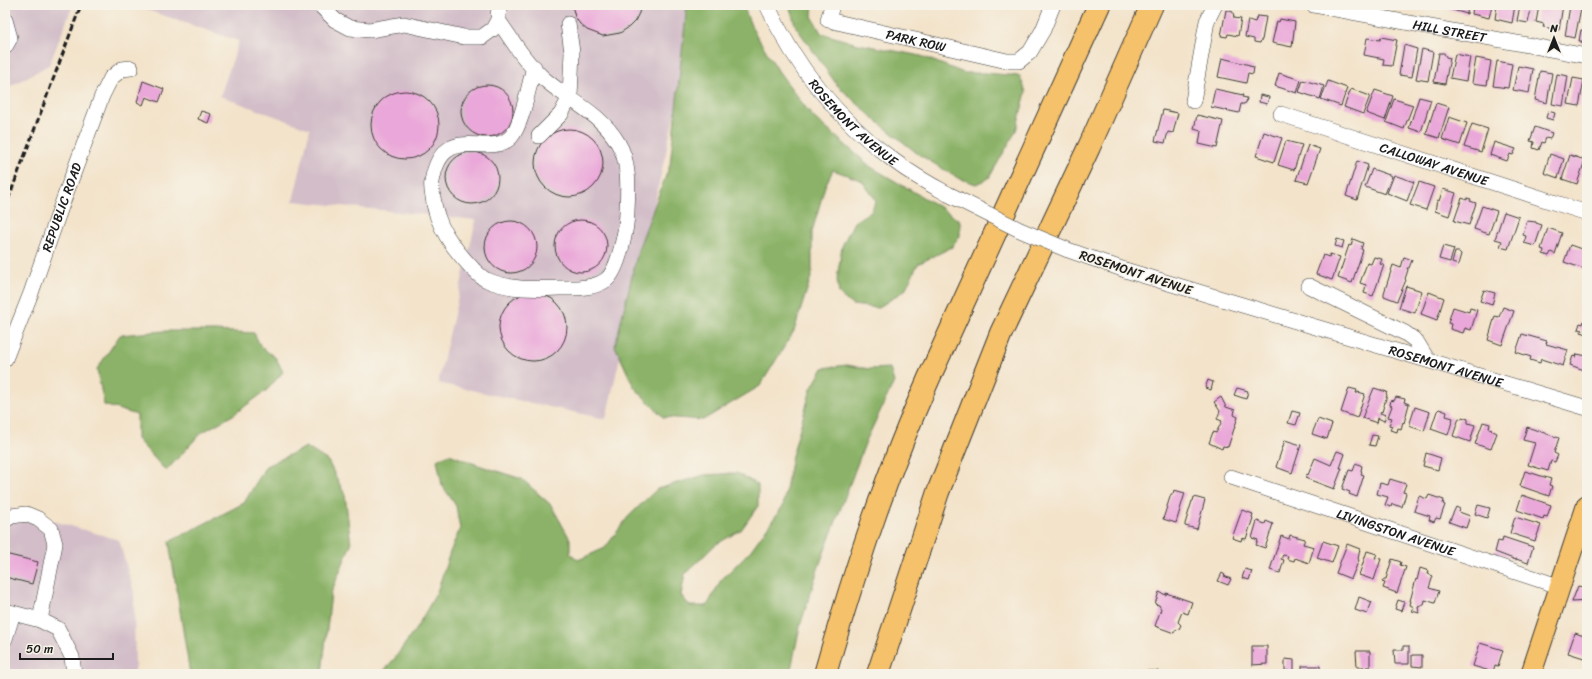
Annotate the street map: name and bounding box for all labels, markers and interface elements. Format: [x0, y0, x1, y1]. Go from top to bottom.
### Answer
street label: HILL STREET [1411, 13, 1489, 49]
north arrow [1534, 18, 1574, 58]
text: N [1549, 19, 1558, 38]
street label: PARK ROW [884, 23, 949, 59]
street label: ROSEMONT AVENUE [803, 74, 904, 173]
street label: CALLOWAY AVENUE [1377, 136, 1492, 193]
street label: REPUBLIC ROAD [35, 159, 88, 255]
street label: ROSEMONT AVENUE [1076, 243, 1196, 302]
street label: ROSEMONT AVENUE [1386, 338, 1506, 394]
street label: LIVINGSTON AVENUE [1334, 502, 1459, 563]
scale bar [20, 635, 113, 661]
text: 50 m [26, 638, 53, 660]

